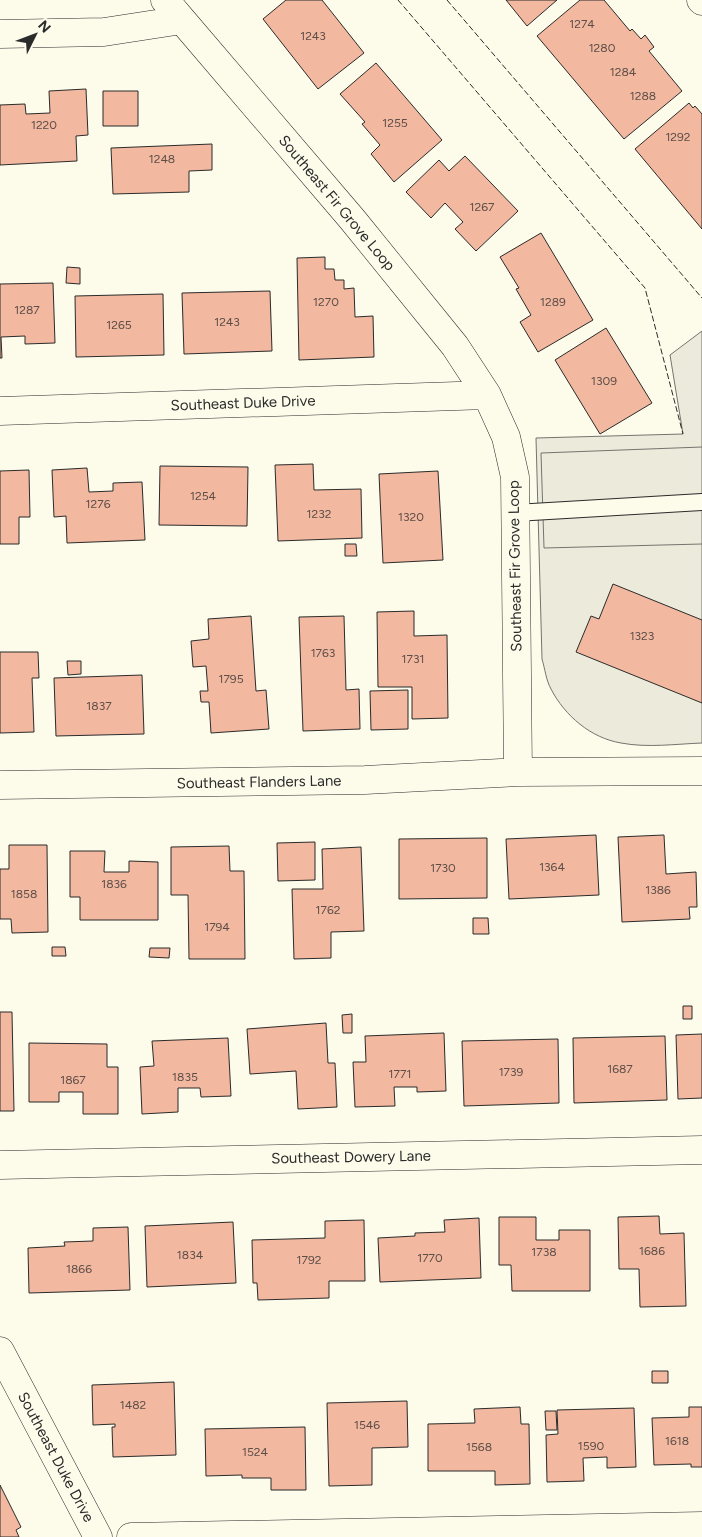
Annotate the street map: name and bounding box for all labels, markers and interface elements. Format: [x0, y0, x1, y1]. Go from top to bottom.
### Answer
north arrow [10, 10, 60, 60]
text: N [34, 17, 54, 36]
house number: 1274 [569, 17, 595, 31]
house number: 1243 [300, 29, 326, 43]
house number: 1280 [589, 41, 616, 55]
house number: 1284 [610, 65, 637, 79]
house number: 1288 [630, 89, 656, 103]
house number: 1255 [382, 116, 408, 130]
house number: 1220 [31, 118, 57, 132]
house number: 1292 [665, 130, 691, 144]
street label: Southeast Fir Grove Loop [275, 132, 399, 275]
house number: 1248 [149, 152, 175, 166]
house number: 1267 [470, 200, 495, 214]
house number: 1270 [313, 295, 339, 309]
house number: 1289 [540, 295, 566, 309]
house number: 1287 [14, 303, 40, 317]
house number: 1243 [214, 315, 240, 329]
house number: 1265 [106, 318, 132, 332]
house number: 1309 [591, 374, 617, 388]
street label: Southeast Duke Drive [170, 391, 316, 415]
street label: Southeast Fir Grove Loop [505, 480, 525, 652]
house number: 1254 [190, 489, 217, 503]
house number: 1276 [86, 497, 111, 511]
house number: 1232 [307, 507, 331, 521]
house number: 1320 [398, 510, 424, 524]
house number: 1323 [630, 629, 654, 643]
house number: 1763 [311, 646, 335, 660]
house number: 1731 [402, 652, 424, 666]
house number: 1795 [218, 672, 244, 686]
house number: 1837 [86, 699, 112, 713]
street label: Southeast Flanders Lane [176, 772, 342, 792]
house number: 1364 [539, 860, 565, 874]
house number: 1730 [430, 861, 456, 875]
house number: 1836 [101, 877, 127, 891]
house number: 1386 [645, 883, 671, 897]
house number: 1858 [11, 887, 37, 901]
house number: 1762 [316, 903, 340, 917]
house number: 1794 [204, 920, 230, 934]
house number: 1687 [607, 1062, 633, 1076]
house number: 1739 [499, 1065, 524, 1079]
house number: 1771 [389, 1067, 411, 1081]
house number: 1835 [172, 1070, 198, 1084]
house number: 1867 [60, 1073, 86, 1087]
street label: Southeast Dowery Lane [271, 1147, 431, 1167]
house number: 1686 [639, 1244, 665, 1258]
house number: 1738 [531, 1245, 557, 1259]
house number: 1834 [177, 1248, 204, 1262]
house number: 1770 [417, 1251, 443, 1265]
house number: 1792 [297, 1253, 321, 1267]
house number: 1866 [66, 1262, 92, 1276]
street label: Southeast Duke Drive [14, 1389, 98, 1525]
house number: 1482 [120, 1398, 146, 1412]
house number: 1546 [354, 1418, 380, 1432]
house number: 1618 [665, 1434, 689, 1448]
house number: 1590 [578, 1439, 604, 1453]
house number: 1568 [466, 1440, 492, 1454]
house number: 1524 [242, 1445, 269, 1459]

